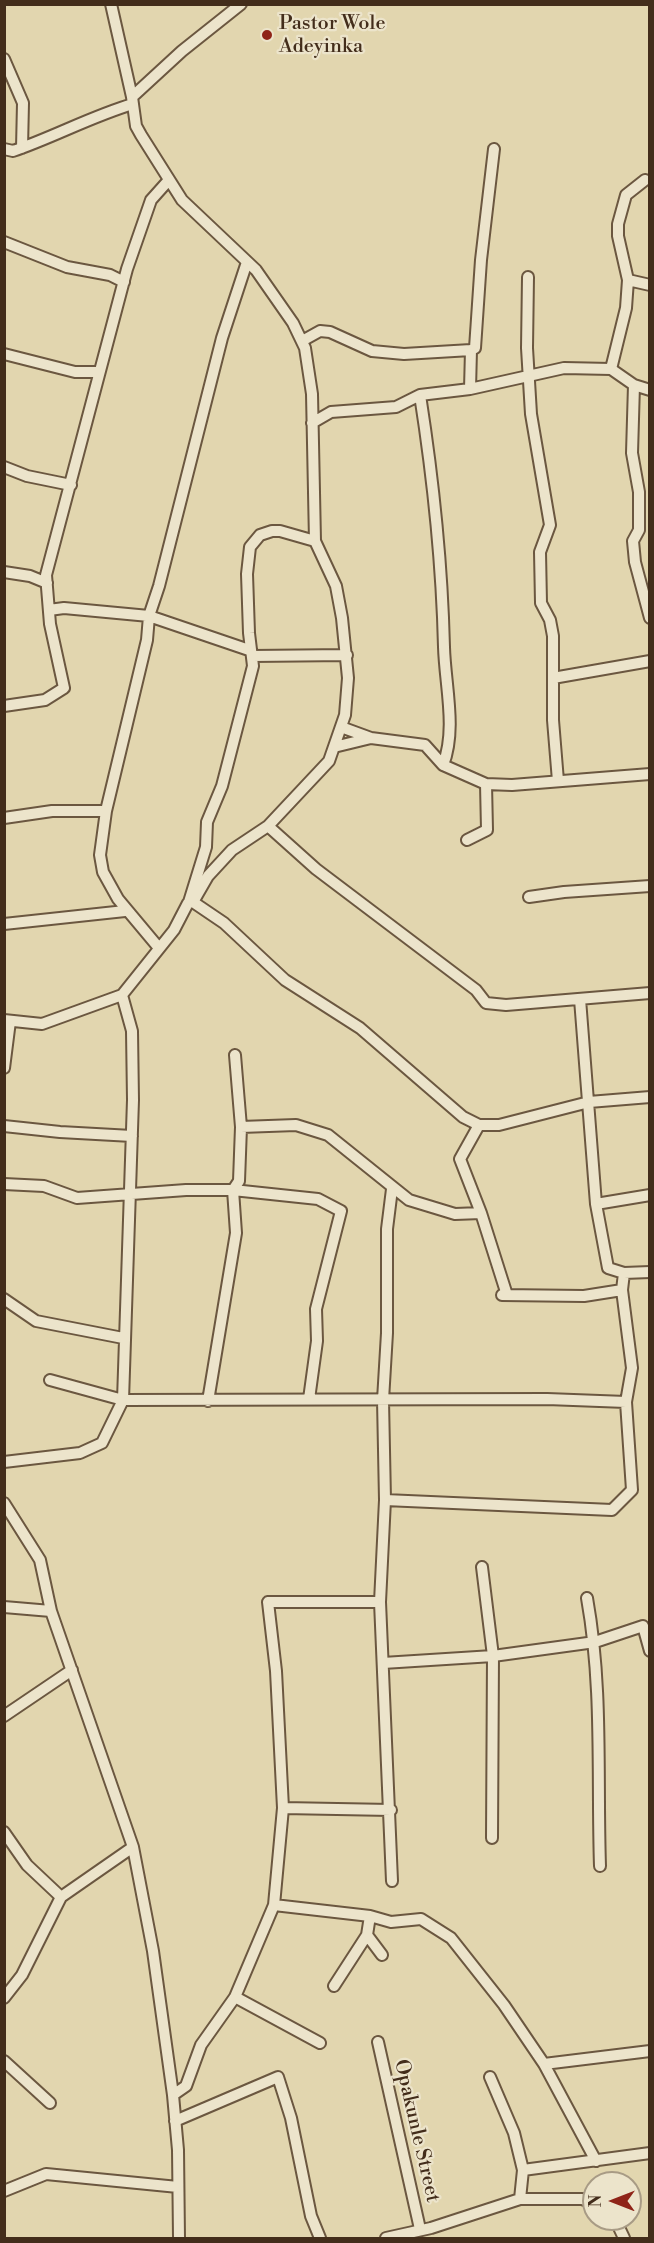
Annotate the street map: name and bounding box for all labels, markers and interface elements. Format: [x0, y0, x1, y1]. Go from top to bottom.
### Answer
place label: Pastor Wole Adeyinka [279, 12, 386, 59]
marker: Pastor Wole Adeyinka [260, 28, 274, 42]
street label: Opakunle Street [388, 2057, 444, 2205]
north arrow [582, 2171, 642, 2231]
text: N [586, 2195, 606, 2207]

